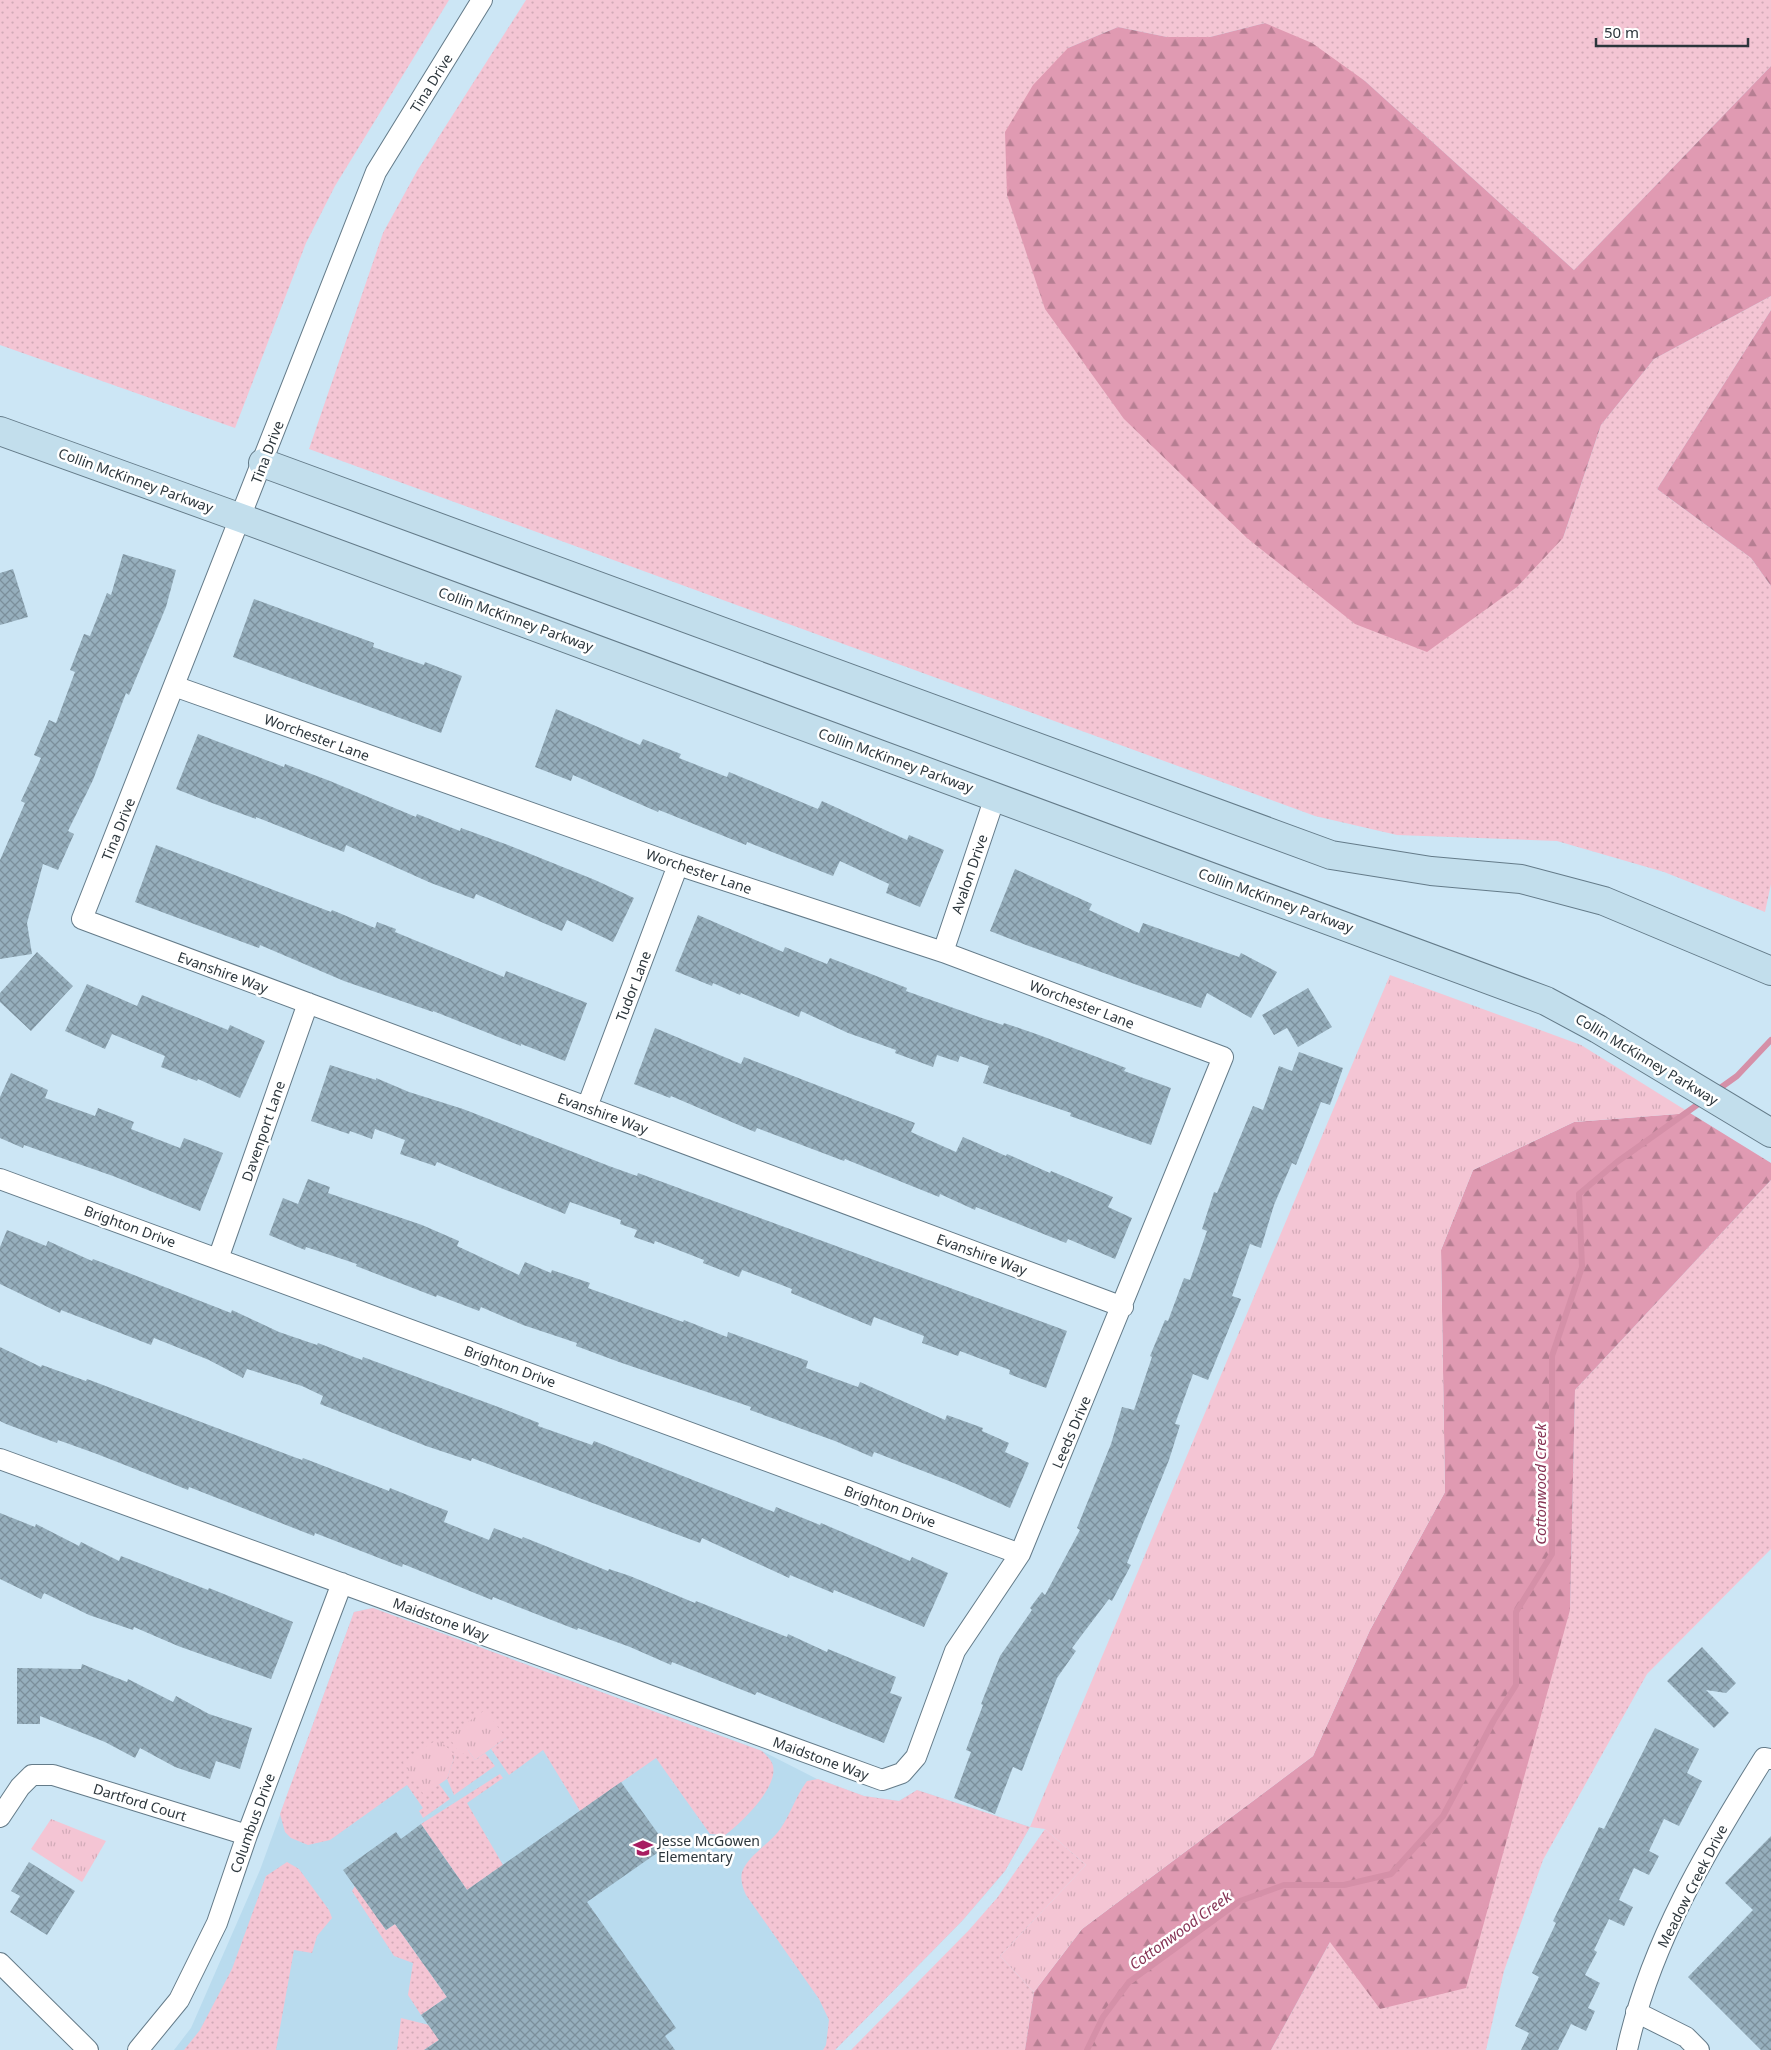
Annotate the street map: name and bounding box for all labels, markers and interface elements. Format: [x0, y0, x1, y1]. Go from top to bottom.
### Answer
scale bar [1596, 15, 1748, 47]
text: 50 m [1604, 22, 1639, 42]
street label: Tina Drive [405, 50, 457, 116]
street label: Tina Drive [246, 418, 288, 486]
street label: Collin McKinney Parkway [56, 443, 217, 517]
street label: Collin McKinney Parkway [436, 582, 597, 656]
street label: Worchester Lane [262, 709, 372, 765]
street label: Collin McKinney Parkway [816, 723, 977, 797]
street label: Tina Drive [97, 795, 139, 863]
street label: Avalon Drive [947, 832, 992, 916]
street label: Worchester Lane [644, 844, 755, 898]
street label: Collin McKinney Parkway [1196, 863, 1357, 937]
street label: Evanshire Way [175, 947, 272, 997]
street label: Tudor Lane [611, 948, 655, 1024]
street label: Worchester Lane [1027, 975, 1137, 1033]
street label: Collin McKinney Parkway [1572, 1009, 1723, 1110]
street label: Davenport Lane [237, 1078, 289, 1184]
street label: Evanshire Way [555, 1088, 652, 1138]
street label: Brighton Drive [82, 1201, 179, 1251]
street label: Evanshire Way [934, 1229, 1031, 1279]
street label: Brighton Drive [462, 1341, 559, 1391]
street label: Leeds Drive [1047, 1393, 1095, 1471]
water label: Cottonwood Creek [1530, 1423, 1550, 1545]
street label: Brighton Drive [842, 1481, 939, 1531]
street label: Maidstone Way [390, 1593, 492, 1645]
street label: Maidstone Way [770, 1732, 872, 1784]
street label: Columbus Drive [225, 1770, 279, 1876]
street label: Dartford Court [91, 1779, 189, 1825]
street label: Meadow Creek Drive [1653, 1821, 1731, 1951]
place label: Jesse McGowen Elementary [656, 1831, 760, 1866]
school or university icon: Jesse McGowen Elementary [632, 1837, 654, 1859]
water label: Cottonwood Creek [1125, 1886, 1236, 1974]

